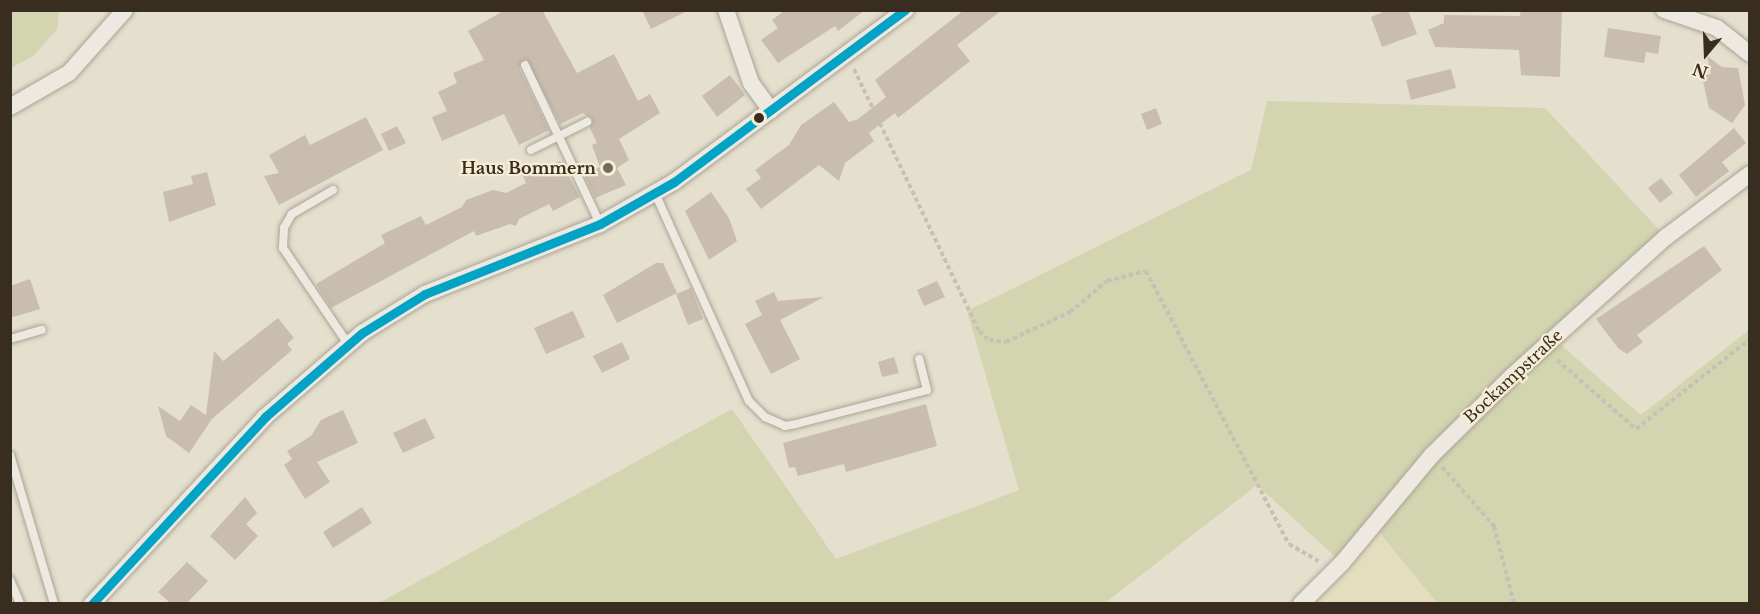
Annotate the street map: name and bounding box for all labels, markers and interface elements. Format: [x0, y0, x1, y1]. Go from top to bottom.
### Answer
north arrow [1676, 24, 1736, 84]
text: N [1690, 59, 1711, 83]
unlabelled marker [753, 112, 765, 124]
place label: Haus Bommern [461, 158, 596, 178]
marker: Haus Bommern [601, 161, 615, 175]
street label: Bockampstraße [1460, 325, 1566, 427]

